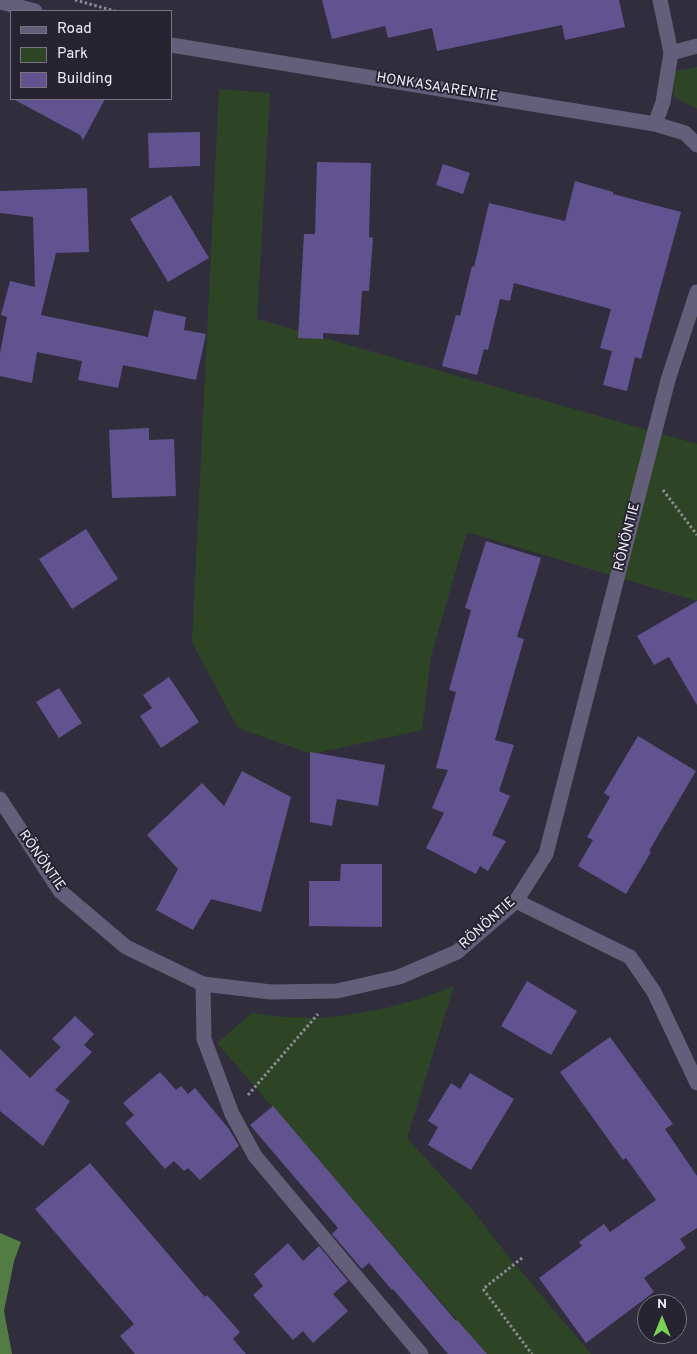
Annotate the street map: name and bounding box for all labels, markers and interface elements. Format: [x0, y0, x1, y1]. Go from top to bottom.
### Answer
legend [10, 10, 172, 100]
text: Road [57, 20, 92, 39]
text: Park [57, 45, 88, 64]
text: Building [57, 70, 112, 89]
street label: HONKASAARENTIE [375, 70, 499, 106]
street label: RÖNÖNTIE [611, 501, 645, 573]
street label: RÖNÖNTIE [14, 828, 68, 894]
street label: RÖNÖNTIE [456, 894, 520, 954]
north arrow [637, 1294, 687, 1344]
text: N [657, 1296, 667, 1313]

